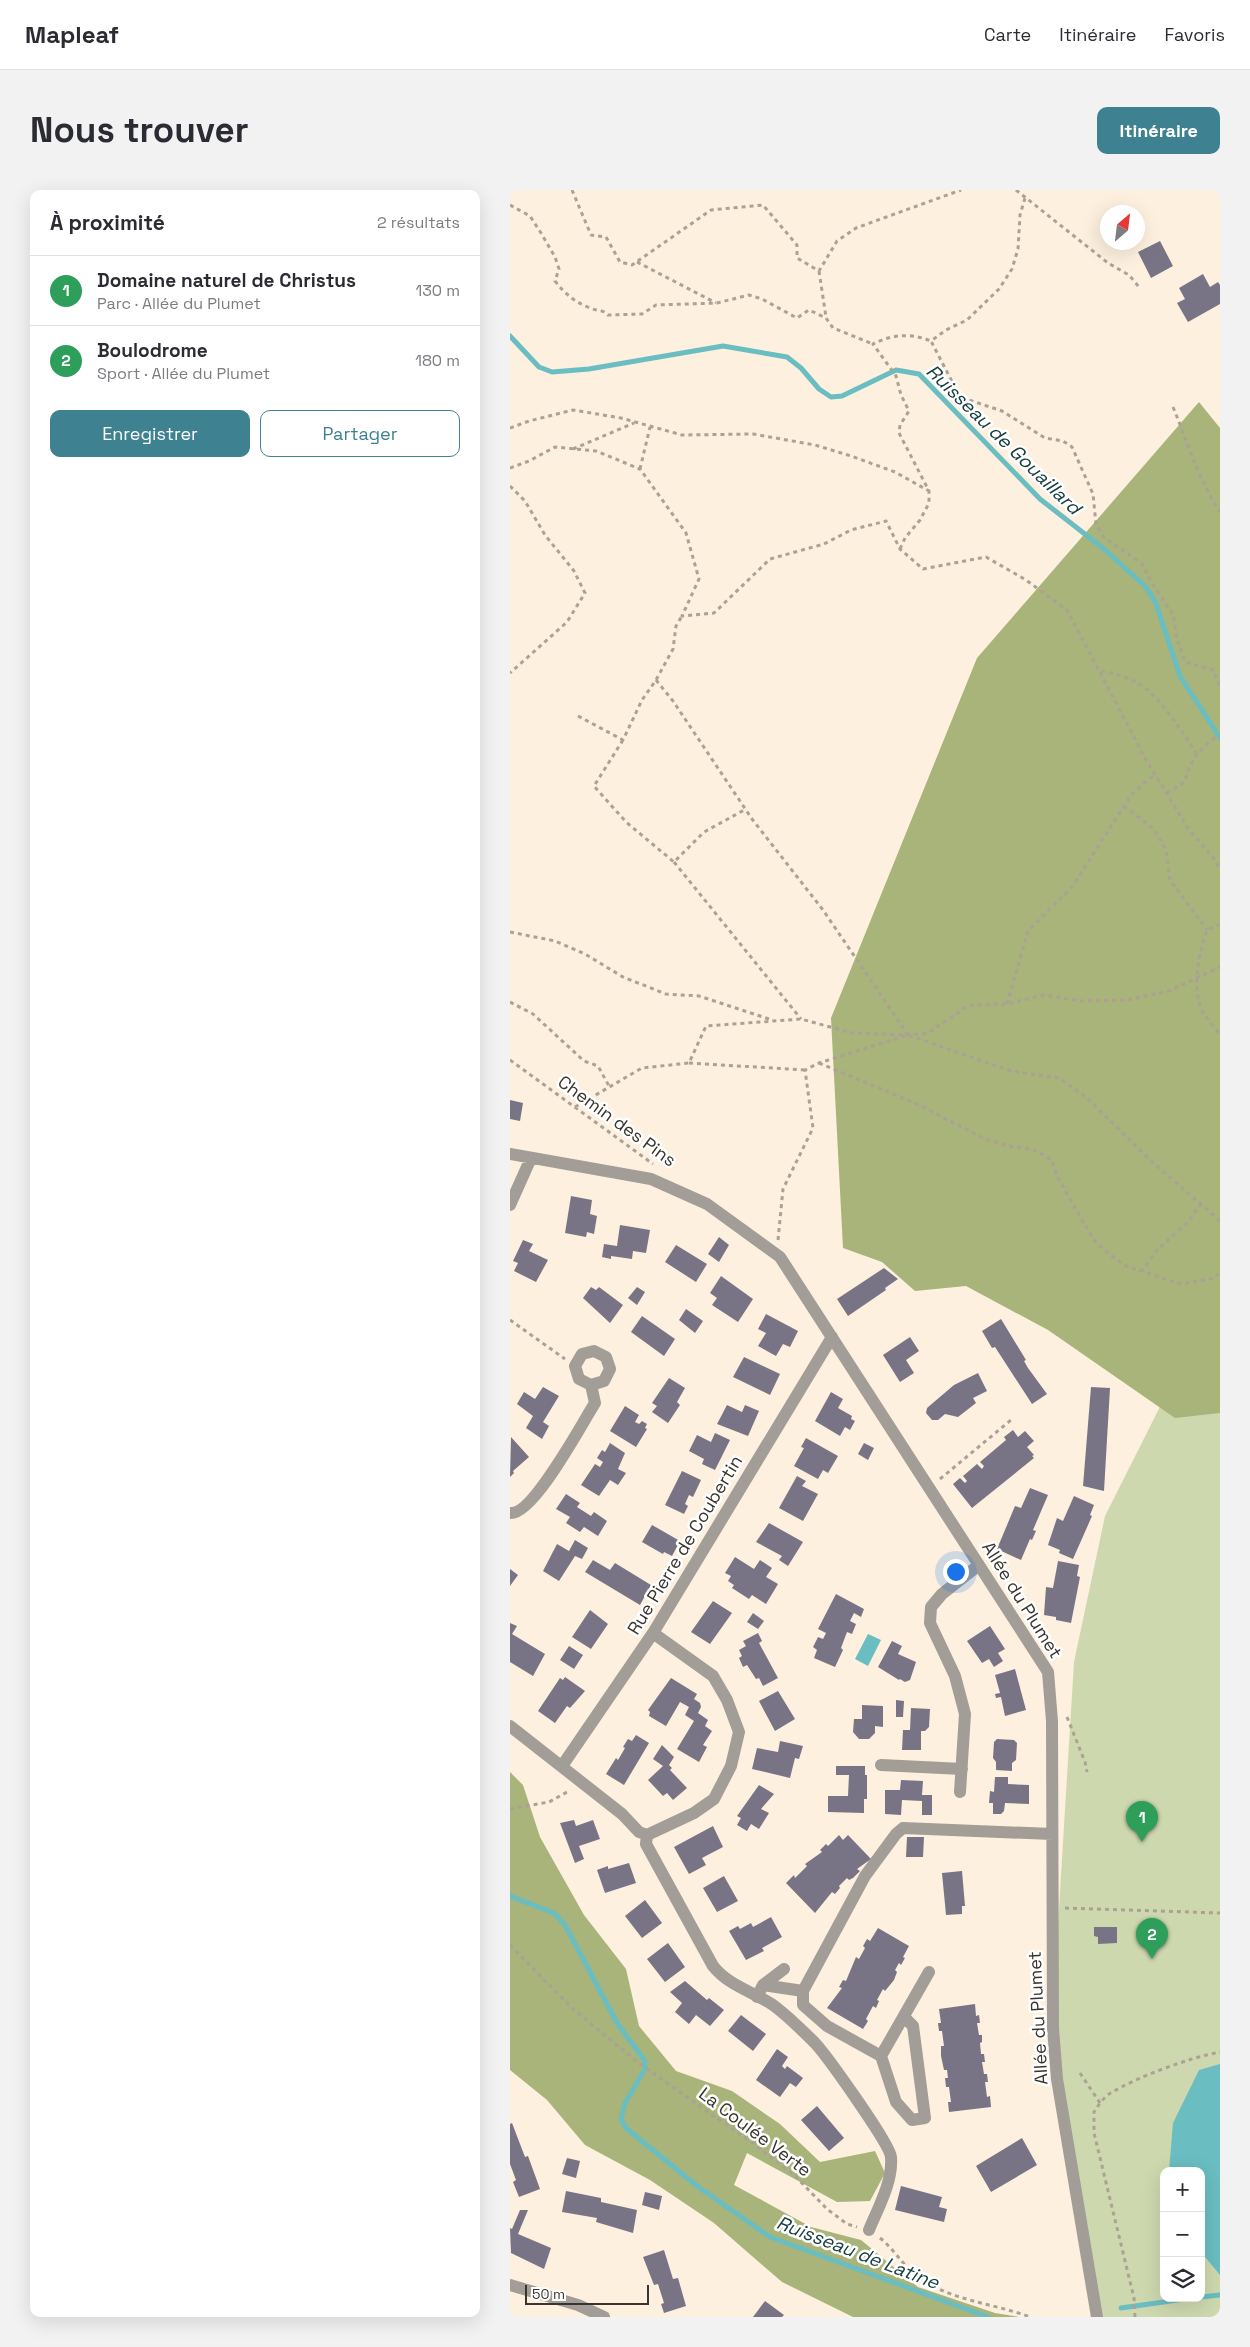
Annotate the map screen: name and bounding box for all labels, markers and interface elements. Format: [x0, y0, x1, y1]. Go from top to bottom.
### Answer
text: Mapleaf [25, 19, 119, 50]
text: Carte [984, 23, 1031, 46]
text: Itinéraire [1059, 23, 1136, 46]
text: Favoris [1164, 23, 1225, 46]
button: Itinéraire [1097, 107, 1220, 154]
text: Nous trouver [30, 108, 249, 152]
north arrow [1100, 205, 1145, 250]
text: À proximité [50, 209, 165, 236]
text: 2 résultats [377, 212, 460, 233]
text: Domaine naturel de Christus [97, 268, 356, 293]
text: 1 [62, 280, 70, 301]
text: 130 m [416, 280, 460, 301]
text: Parc · Allée du Plumet [97, 293, 261, 314]
text: Boulodrome [97, 338, 208, 363]
text: 2 [61, 350, 71, 371]
text: 180 m [415, 350, 460, 371]
water label: Ruisseau de Gouaillard [921, 359, 1088, 521]
text: Sport · Allée du Plumet [97, 363, 270, 384]
button: Enregistrer [50, 410, 250, 457]
button: Partager [260, 410, 460, 457]
street label: Chemin des Pins [554, 1070, 681, 1171]
street label: Rue Pierre de Coubertin [622, 1451, 747, 1639]
street label: Allée du Plumet [977, 1537, 1068, 1662]
your location [943, 1559, 969, 1585]
pin: 1 [1126, 1801, 1158, 1842]
pin: 2 [1136, 1918, 1168, 1959]
street label: Allée du Plumet [1023, 1951, 1052, 2085]
street label: La Coulée Verte [694, 2082, 816, 2181]
map controls [1160, 2167, 1205, 2302]
button: + [1160, 2167, 1205, 2212]
water label: Ruisseau de Latine [773, 2210, 943, 2295]
button: − [1160, 2212, 1205, 2257]
button: layers [1160, 2257, 1205, 2302]
scale bar [525, 2282, 649, 2305]
text: 50 m [532, 2285, 565, 2303]

